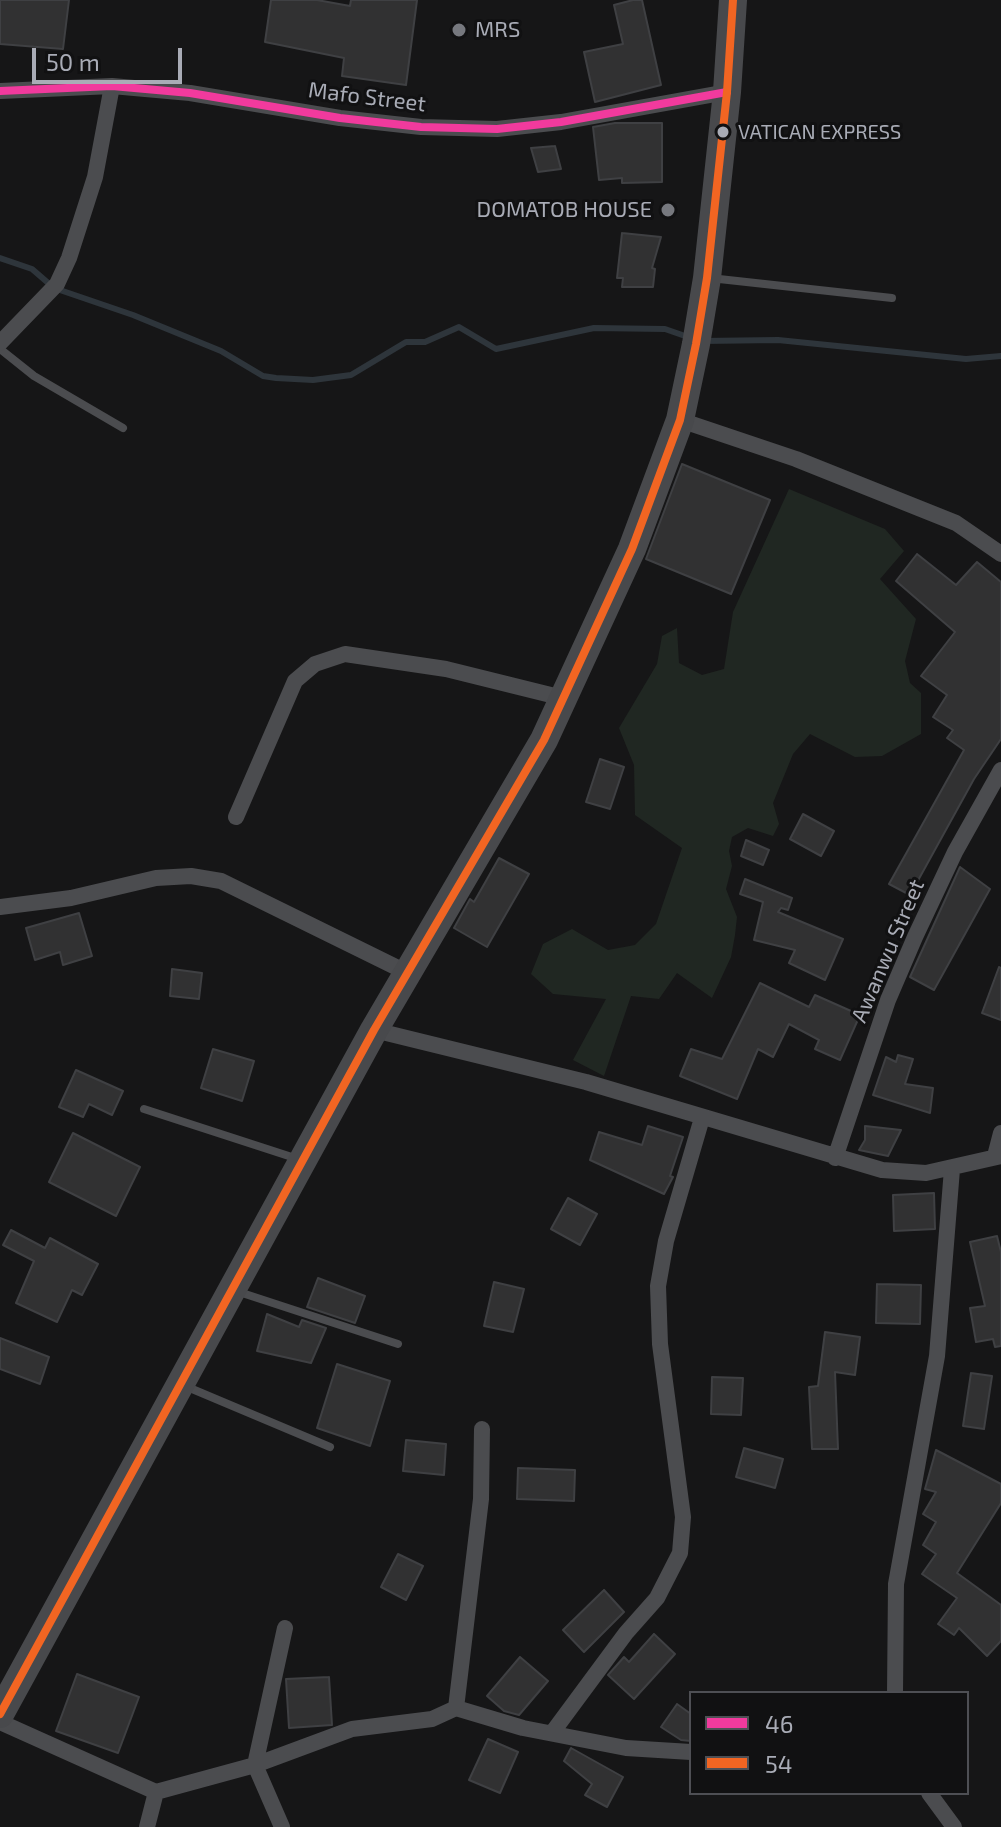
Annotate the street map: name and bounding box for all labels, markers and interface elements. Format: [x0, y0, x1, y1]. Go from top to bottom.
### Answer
place label: MRS [475, 17, 520, 43]
marker: MRS [450, 21, 468, 39]
scale bar [36, 32, 186, 82]
text: 50 m [46, 47, 100, 76]
street label: Mafo Street [307, 77, 427, 117]
place label: VATICAN EXPRESS [738, 120, 901, 144]
marker: VATICAN EXPRESS [715, 124, 731, 140]
place label: DOMATOB HOUSE [477, 197, 652, 223]
marker: DOMATOB HOUSE [659, 201, 677, 219]
street label: Awanwu Street [846, 875, 930, 1027]
legend [689, 1691, 969, 1795]
text: 46 [765, 1709, 794, 1738]
text: 54 [765, 1749, 793, 1778]

